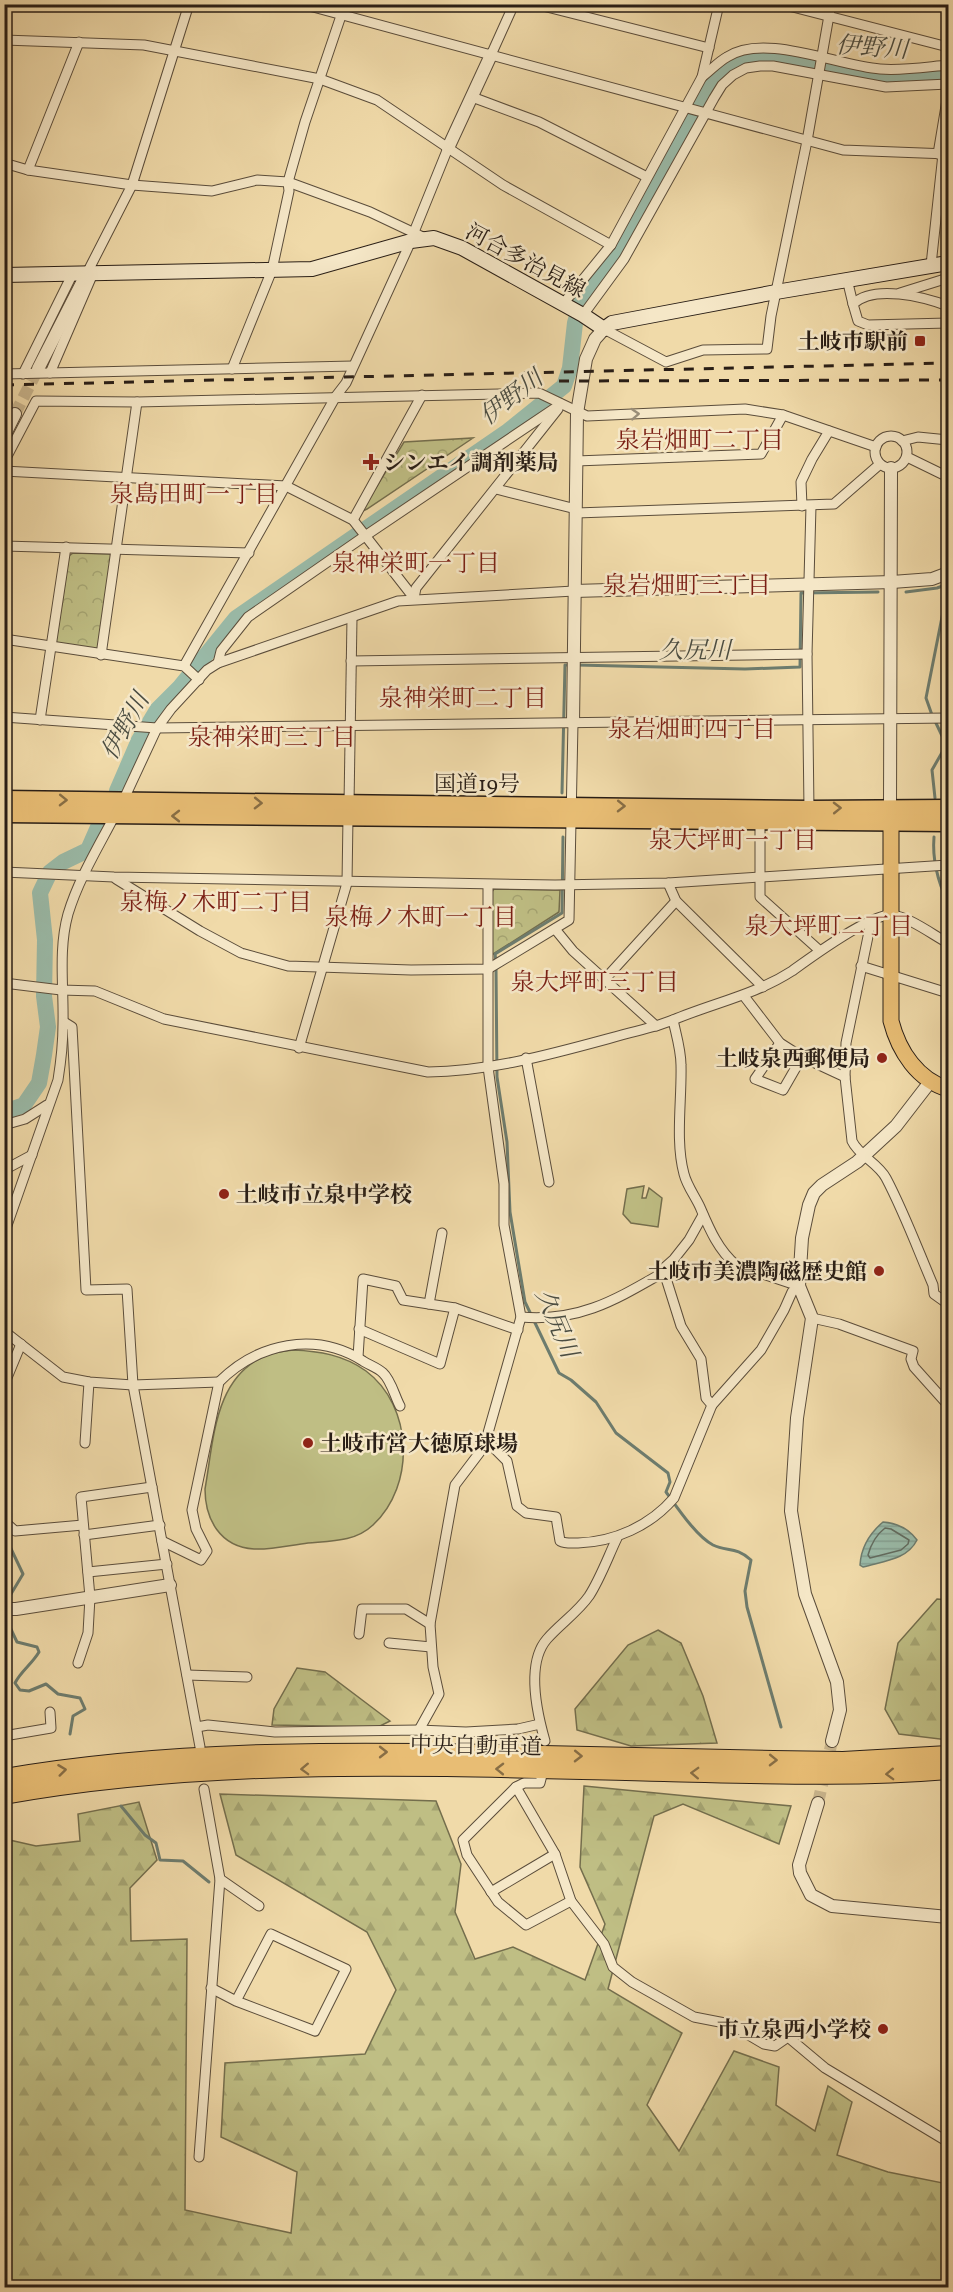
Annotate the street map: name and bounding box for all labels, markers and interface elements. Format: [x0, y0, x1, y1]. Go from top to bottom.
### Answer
water label: 伊野川 [835, 30, 912, 69]
street label: 河合多治見線 [459, 218, 590, 307]
place label: 土岐市駅前 [798, 328, 908, 359]
marker: 土岐市駅前 [913, 334, 927, 348]
water label: 伊野川 [473, 361, 553, 434]
one-way arrow [631, 408, 640, 420]
district label: 泉岩畑町二丁目 [616, 425, 784, 459]
place label: シンエイ調剤薬局 [383, 449, 558, 480]
marker: シンエイ調剤薬局 [364, 455, 378, 469]
district label: 泉島田町一丁目 [110, 479, 278, 513]
district label: 泉神栄町一丁目 [332, 548, 500, 582]
district label: 泉岩畑町三丁目 [603, 570, 771, 604]
water label: 久尻川 [659, 635, 734, 669]
district label: 泉神栄町二丁目 [379, 683, 547, 717]
water label: 伊野川 [94, 685, 161, 767]
district label: 泉岩畑町四丁目 [608, 714, 776, 748]
district label: 泉神栄町三丁目 [188, 722, 356, 756]
street label: 国道19号 [434, 770, 520, 801]
one-way arrow [58, 794, 67, 807]
one-way arrow [253, 797, 262, 809]
one-way arrow [616, 800, 625, 812]
one-way arrow [832, 802, 841, 814]
one-way arrow [172, 810, 181, 822]
district label: 泉大坪町一丁目 [649, 825, 817, 859]
district label: 泉梅ノ木町二丁目 [120, 887, 312, 921]
district label: 泉梅ノ木町一丁目 [325, 902, 517, 936]
district label: 泉大坪町二丁目 [745, 911, 913, 945]
district label: 泉大坪町三丁目 [511, 967, 679, 1001]
place label: 土岐泉西郵便局 [716, 1045, 870, 1076]
marker: 土岐泉西郵便局 [875, 1051, 889, 1065]
place label: 土岐市立泉中学校 [236, 1181, 412, 1212]
marker: 土岐市立泉中学校 [217, 1187, 231, 1201]
place label: 土岐市美濃陶磁歴史館 [647, 1258, 867, 1289]
marker: 土岐市美濃陶磁歴史館 [872, 1264, 886, 1278]
water label: 久尻川 [525, 1284, 586, 1366]
place label: 土岐市営大徳原球場 [320, 1430, 518, 1461]
marker: 土岐市営大徳原球場 [301, 1436, 315, 1450]
street label: 中央自動車道 [410, 1731, 542, 1764]
one-way arrow [378, 1746, 387, 1758]
one-way arrow [573, 1750, 582, 1762]
one-way arrow [768, 1754, 777, 1766]
one-way arrow [301, 1762, 310, 1775]
one-way arrow [496, 1763, 505, 1775]
one-way arrow [58, 1764, 67, 1777]
one-way arrow [691, 1767, 700, 1779]
one-way arrow [886, 1768, 895, 1780]
place label: 市立泉西小学校 [717, 2016, 871, 2047]
marker: 市立泉西小学校 [876, 2022, 890, 2036]

